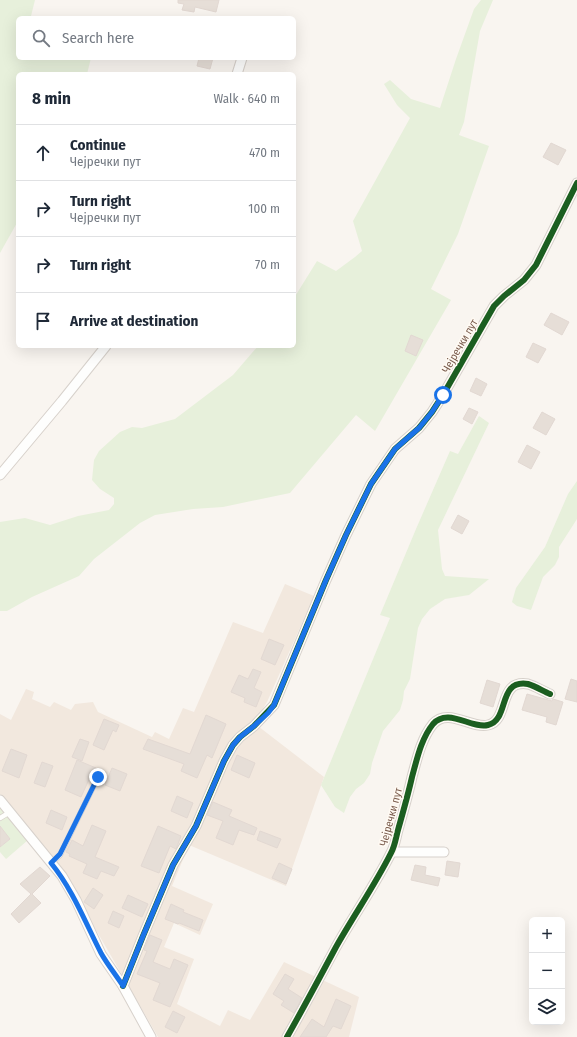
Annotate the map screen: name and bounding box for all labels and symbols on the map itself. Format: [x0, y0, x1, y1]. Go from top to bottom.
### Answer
street label: Чејречки пут [439, 316, 481, 375]
route start [434, 386, 452, 404]
route end [89, 768, 107, 786]
street label: Чејречки пут [377, 786, 405, 848]

